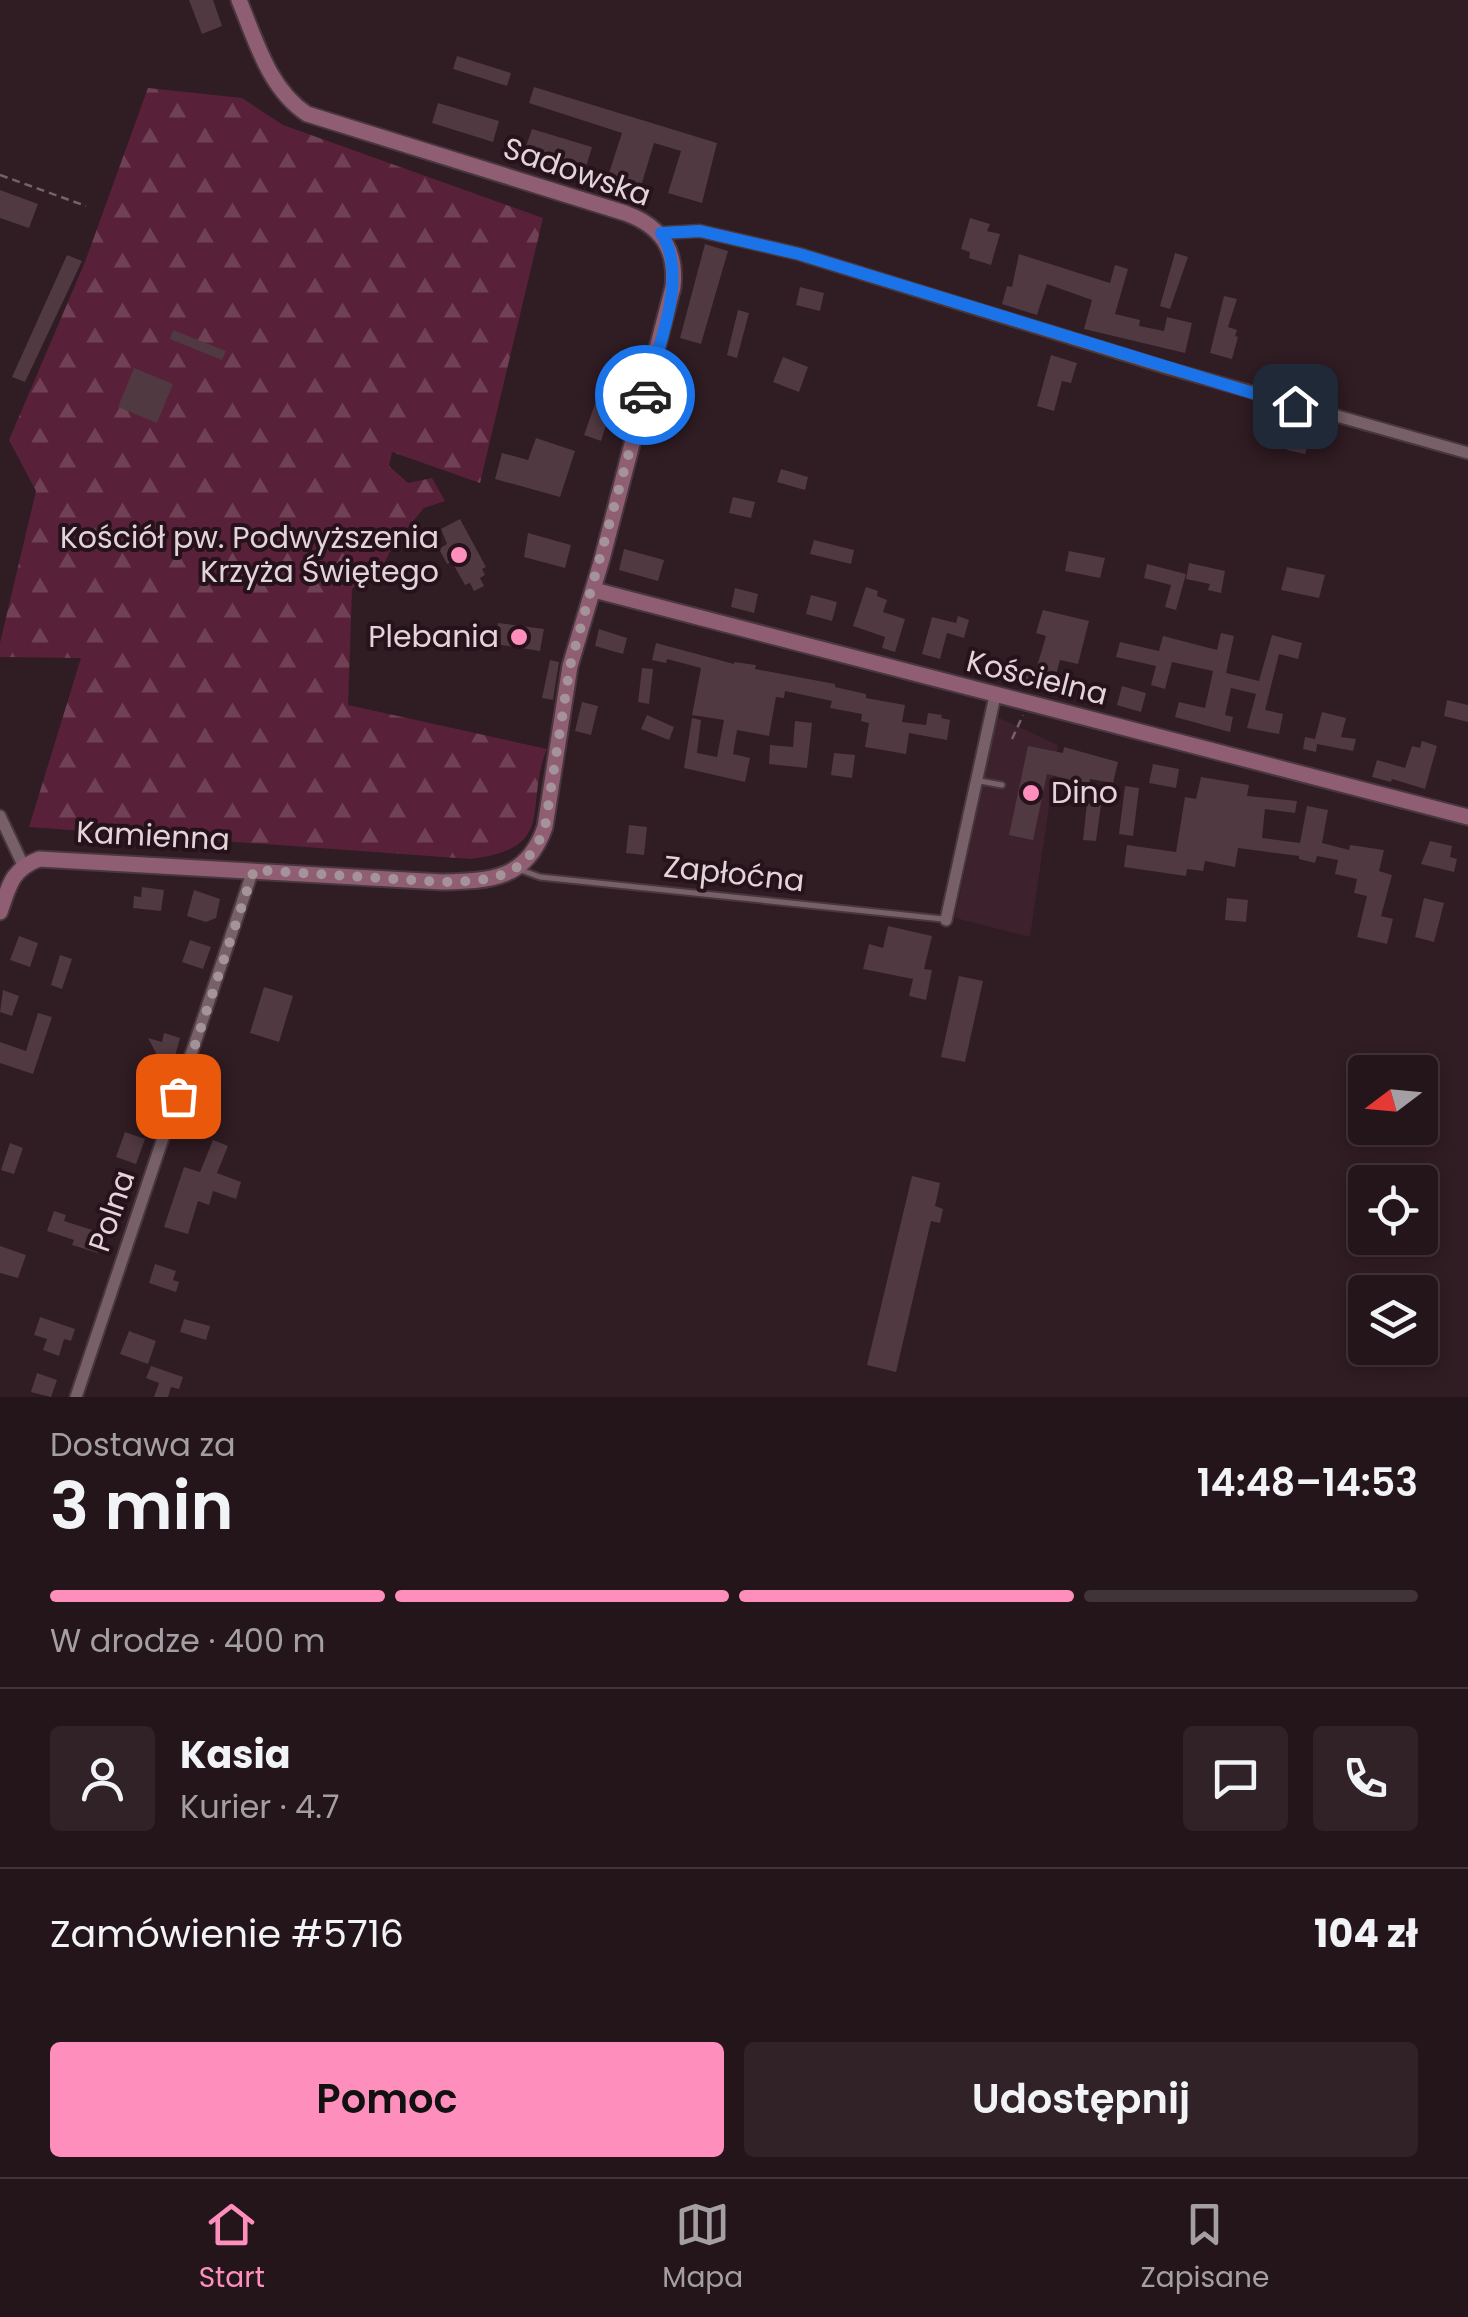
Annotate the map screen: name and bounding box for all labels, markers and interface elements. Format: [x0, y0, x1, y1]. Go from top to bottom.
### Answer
street label: Sadowska [498, 126, 657, 217]
courier [595, 345, 695, 445]
pin [1253, 364, 1338, 449]
icon: car [618, 368, 673, 423]
icon: home [1268, 379, 1323, 434]
place label: Kościół pw. Podwyższenia Krzyża Świętego [60, 516, 439, 593]
marker: Kościół pw. Podwyższenia Krzyża Świętego [448, 544, 470, 566]
place label: Plebania [368, 615, 499, 658]
marker: Plebania [508, 626, 530, 648]
street label: Kościelna [962, 639, 1112, 716]
place label: Dino [1051, 771, 1118, 814]
marker: Dino [1020, 782, 1042, 804]
street label: Kamienna [75, 810, 231, 861]
street label: Zapłoćna [662, 845, 807, 902]
pin [136, 1054, 221, 1139]
north arrow [1348, 1055, 1438, 1145]
map controls [1348, 1055, 1438, 1365]
icon: bag [151, 1069, 206, 1124]
street label: Polna [78, 1164, 145, 1257]
button: locate [1348, 1165, 1438, 1255]
button: layers [1348, 1275, 1438, 1365]
text: Dostawa za [50, 1422, 236, 1467]
text: 14:48–14:53 [1197, 1456, 1418, 1509]
text: 3 min [50, 1461, 234, 1552]
text: W drodze · 400 m [50, 1618, 326, 1663]
button: person [50, 1726, 155, 1831]
button: chat [1183, 1726, 1288, 1831]
button: phone [1313, 1726, 1418, 1831]
text: Kasia [180, 1728, 291, 1781]
text: Kurier · 4.7 [180, 1784, 339, 1829]
text: Zamówienie #5716 [50, 1907, 404, 1960]
text: 104 zł [1314, 1907, 1418, 1960]
button: Pomoc [50, 2042, 724, 2157]
button: Udostępnij [744, 2042, 1418, 2157]
tab: Start [199, 2197, 265, 2299]
tab: Mapa [662, 2197, 743, 2299]
tab: Zapisane [1141, 2197, 1269, 2299]

